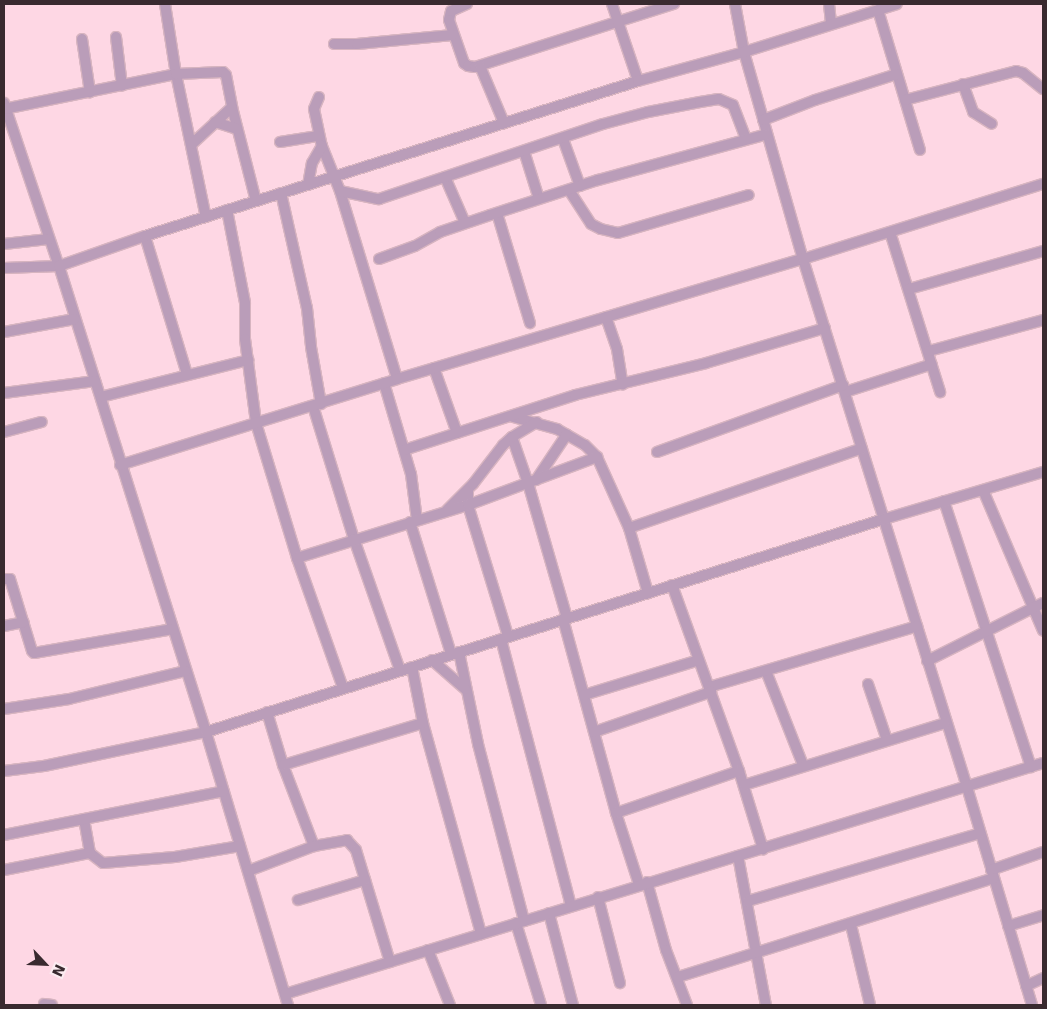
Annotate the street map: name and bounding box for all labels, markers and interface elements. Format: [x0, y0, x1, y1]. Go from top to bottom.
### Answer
north arrow [20, 939, 70, 989]
text: N [49, 962, 68, 979]

